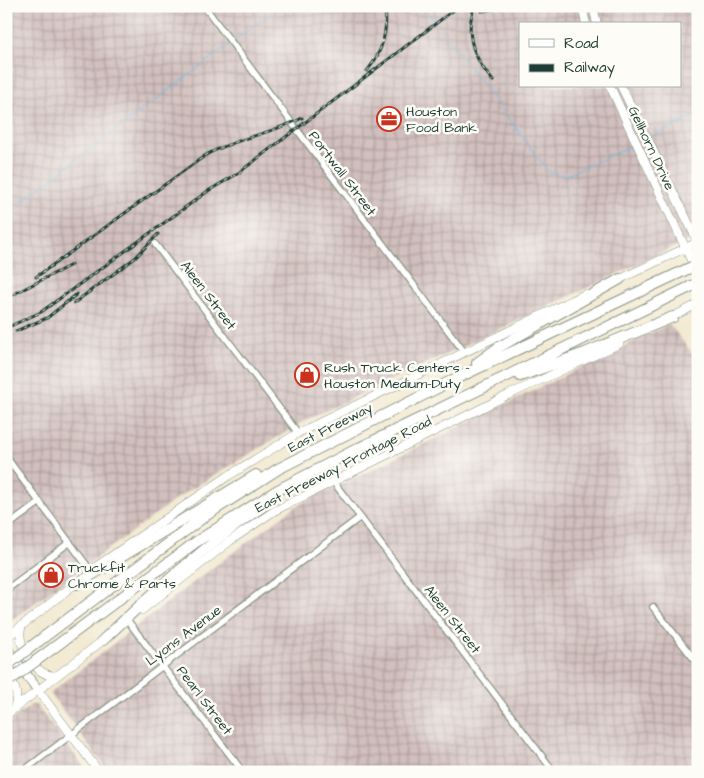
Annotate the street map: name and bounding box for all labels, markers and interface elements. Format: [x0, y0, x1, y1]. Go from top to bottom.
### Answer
legend [519, 22, 682, 88]
text: Road [564, 33, 599, 54]
text: Railway [564, 57, 615, 79]
place label: Houston Food Bank [406, 102, 477, 138]
street label: Gellhorn Drive [623, 103, 679, 194]
office icon: Houston Food Bank [376, 106, 402, 132]
street label: Portwall Street [304, 127, 381, 221]
street label: Aleen Street [176, 257, 241, 335]
place label: Rush Truck Centers – Houston Medium-Duty [324, 358, 470, 394]
shop icon: Rush Truck Centers – Houston Medium-Duty [294, 362, 320, 388]
street label: East Freeway [285, 398, 376, 458]
street label: East Freeway Frontage Road [252, 412, 435, 518]
place label: Truckfit Chrome & Parts [68, 558, 176, 594]
shop icon: Truckfit Chrome & Parts [38, 562, 64, 588]
street label: Aleen Street [419, 581, 486, 658]
street label: Lyons Avenue [141, 600, 226, 671]
street label: Pearl Street [171, 662, 237, 740]

